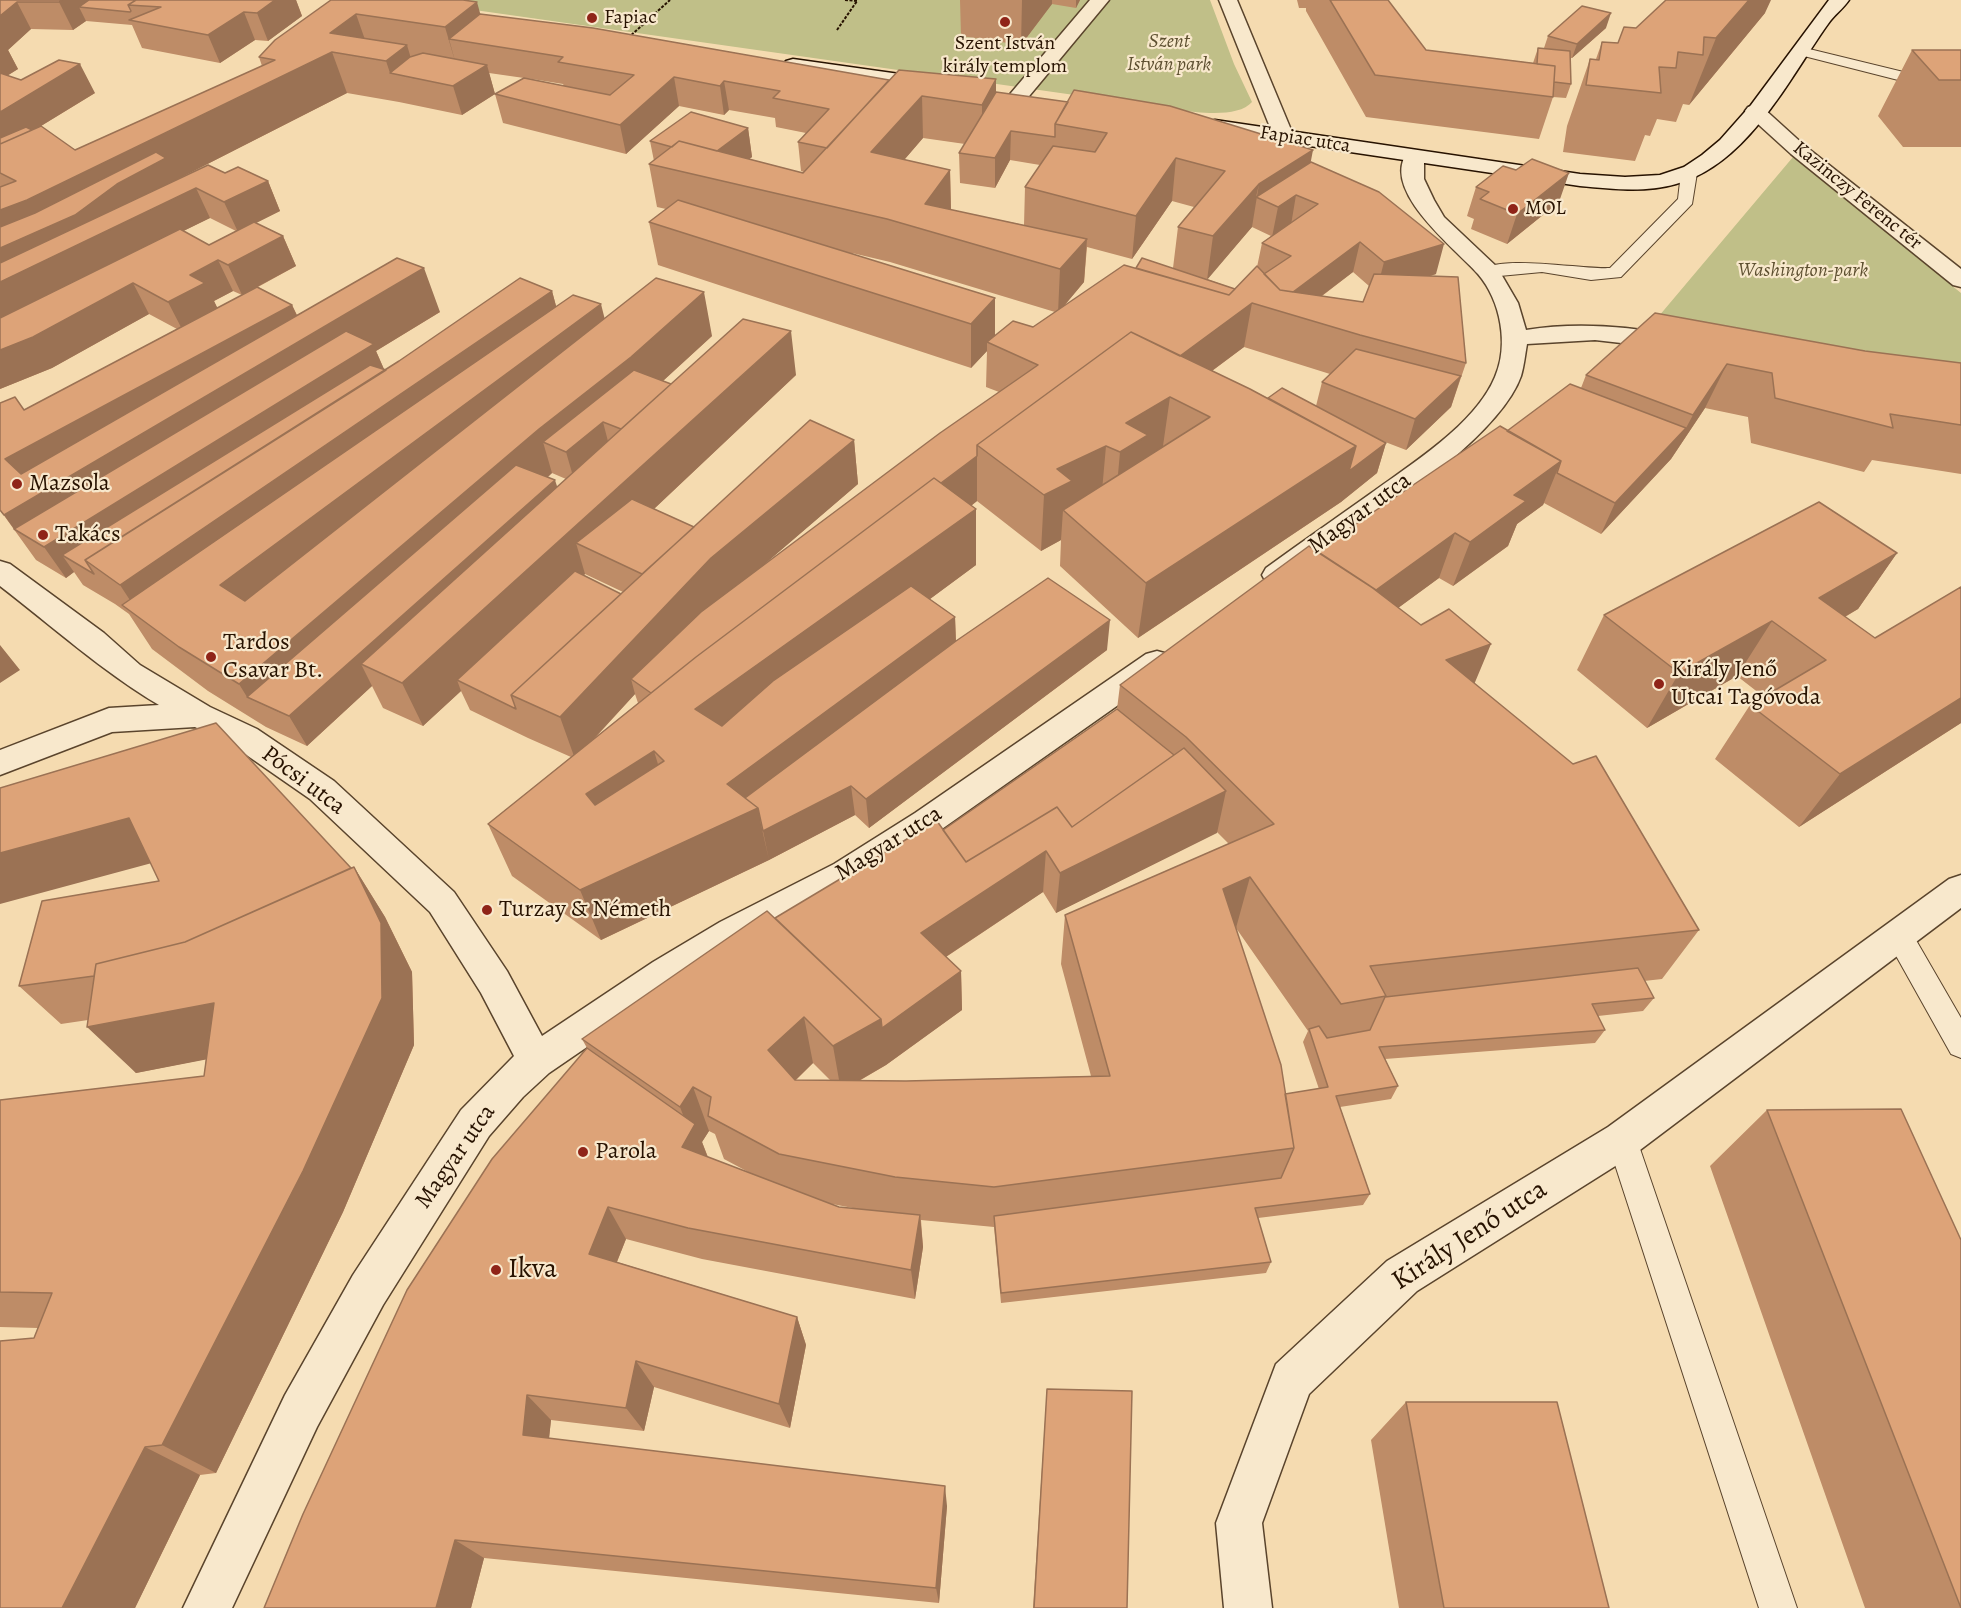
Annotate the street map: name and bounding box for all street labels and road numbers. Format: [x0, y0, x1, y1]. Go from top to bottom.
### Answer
street label: Fapiac utca [1258, 121, 1352, 159]
street label: Kazinczy Ferenc tér [1788, 137, 1926, 255]
street label: Magyar utca [1303, 467, 1417, 561]
street label: Pócsi utca [255, 740, 351, 822]
street label: Magyar utca [830, 800, 948, 888]
street label: Magyar utca [410, 1099, 502, 1215]
street label: Király Jenő utca [1386, 1173, 1554, 1299]

